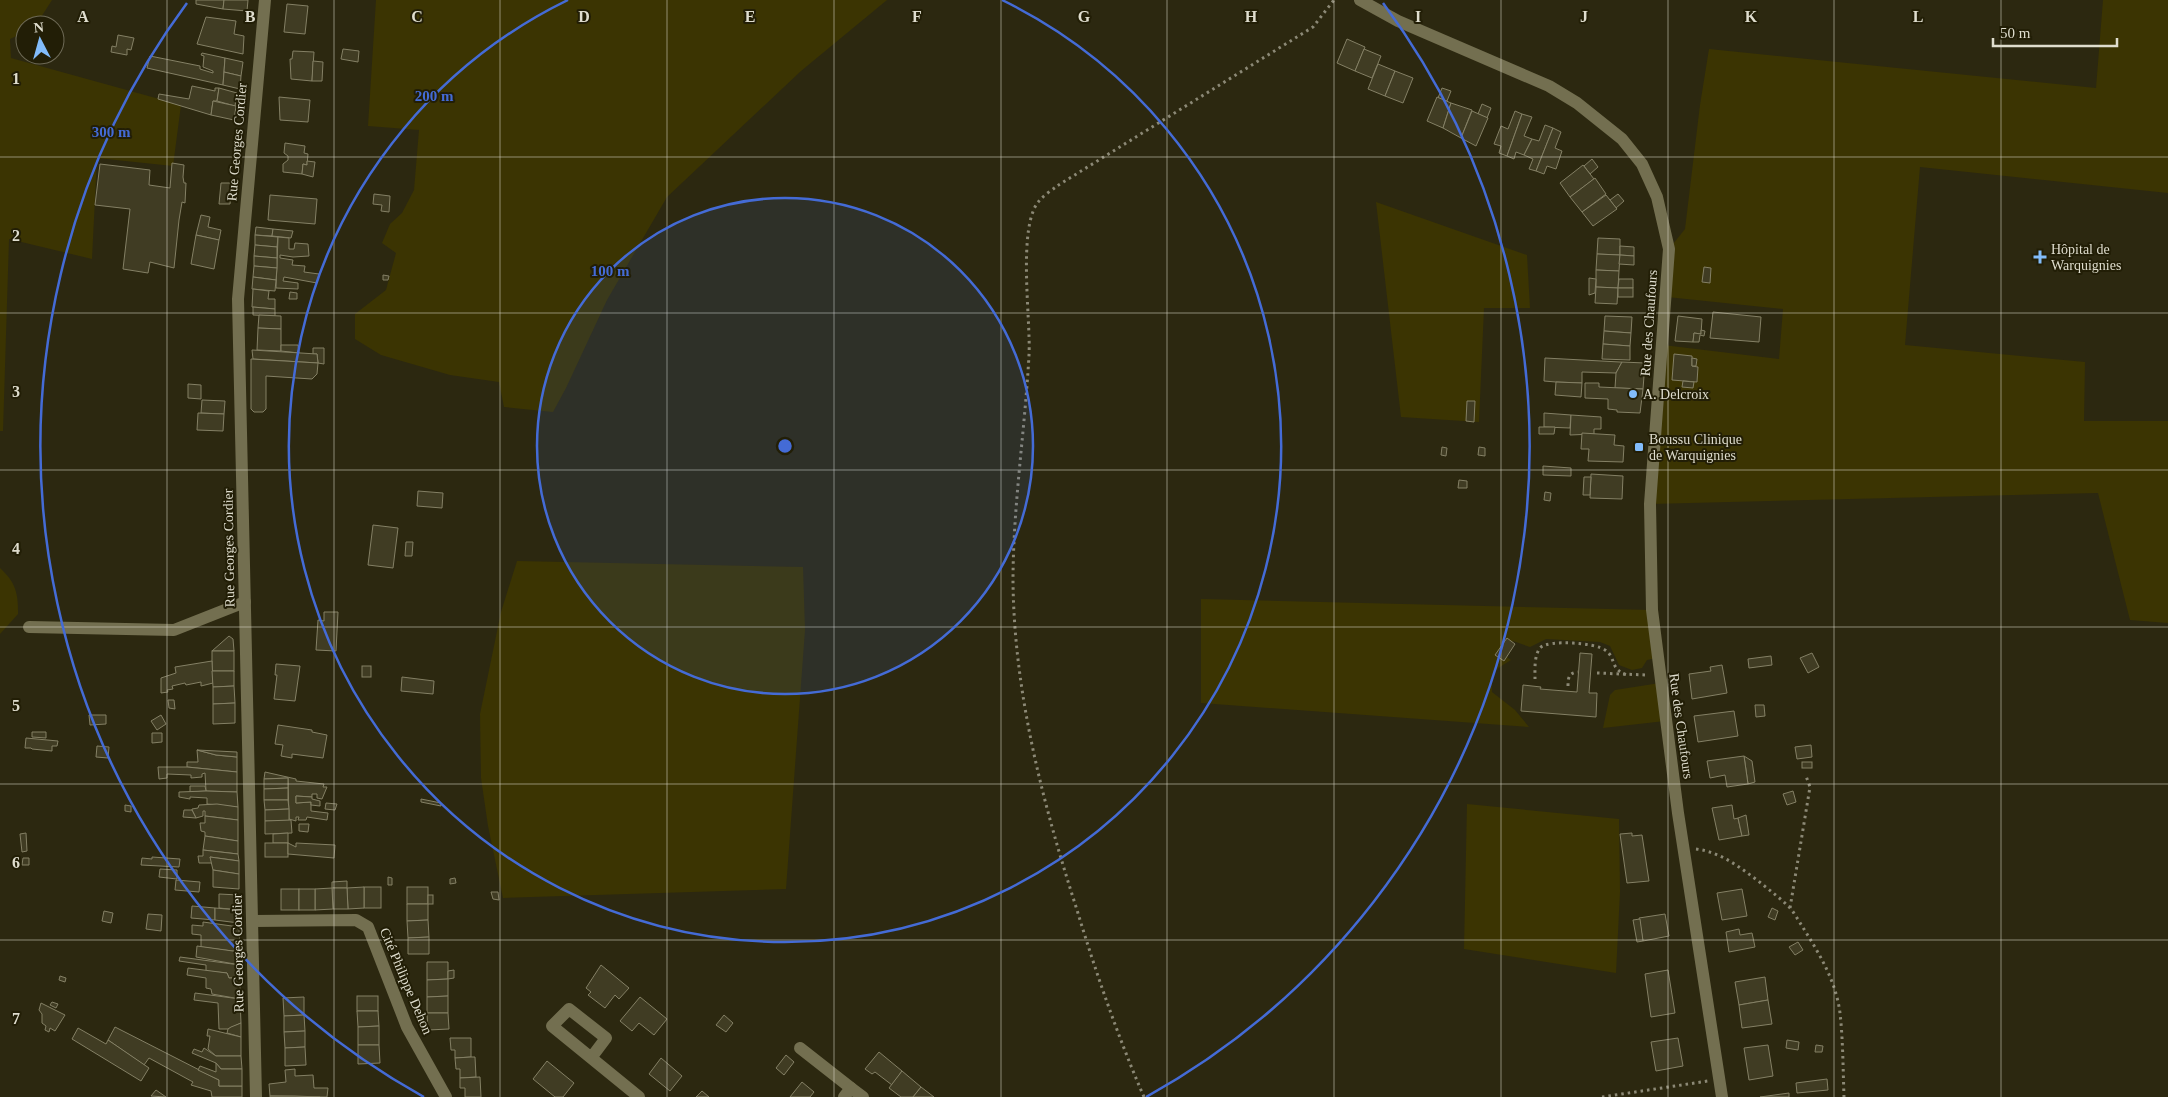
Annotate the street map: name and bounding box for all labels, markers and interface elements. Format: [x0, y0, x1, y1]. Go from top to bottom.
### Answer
text: A [77, 8, 89, 25]
text: B [245, 8, 256, 25]
text: C [411, 8, 423, 25]
text: D [578, 8, 590, 25]
text: E [745, 8, 755, 25]
text: F [912, 8, 922, 25]
text: G [1078, 8, 1091, 25]
text: H [1245, 8, 1258, 25]
text: I [1415, 8, 1421, 25]
text: J [1580, 8, 1588, 25]
text: K [1745, 8, 1758, 25]
text: L [1913, 8, 1923, 25]
north arrow [15, 15, 65, 65]
scale bar [1993, 15, 2117, 47]
text: N [33, 20, 45, 36]
text: 50 m [2000, 25, 2031, 41]
text: 1 [12, 70, 20, 87]
street label: Rue Georges Cordier [224, 82, 250, 202]
text: 200 m [415, 88, 454, 104]
text: 300 m [92, 124, 131, 140]
text: 2 [12, 227, 20, 244]
place label: Hôpital de Warquignies [2051, 242, 2121, 273]
marker: Hôpital de Warquignies [2033, 250, 2047, 264]
text: 100 m [591, 263, 630, 279]
street label: Rue des Chaufours [1638, 269, 1660, 377]
text: 3 [12, 383, 20, 400]
place label: A. Delcroix [1643, 387, 1709, 402]
marker: A. Delcroix [1627, 388, 1639, 400]
place label: Boussu Clinique de Warquignies [1649, 432, 1742, 463]
centre of rings [776, 437, 794, 455]
marker: Boussu Clinique de Warquignies [1633, 441, 1645, 453]
street label: Rue Georges Cordier [220, 488, 238, 607]
text: 4 [12, 540, 20, 557]
street label: Rue des Chaufours [1666, 672, 1696, 780]
text: 5 [12, 697, 20, 714]
text: 6 [12, 854, 20, 871]
street label: Rue Georges Cordier [229, 893, 247, 1012]
street label: Cité Philippe Dehon [377, 925, 435, 1037]
text: 7 [12, 1010, 20, 1027]

